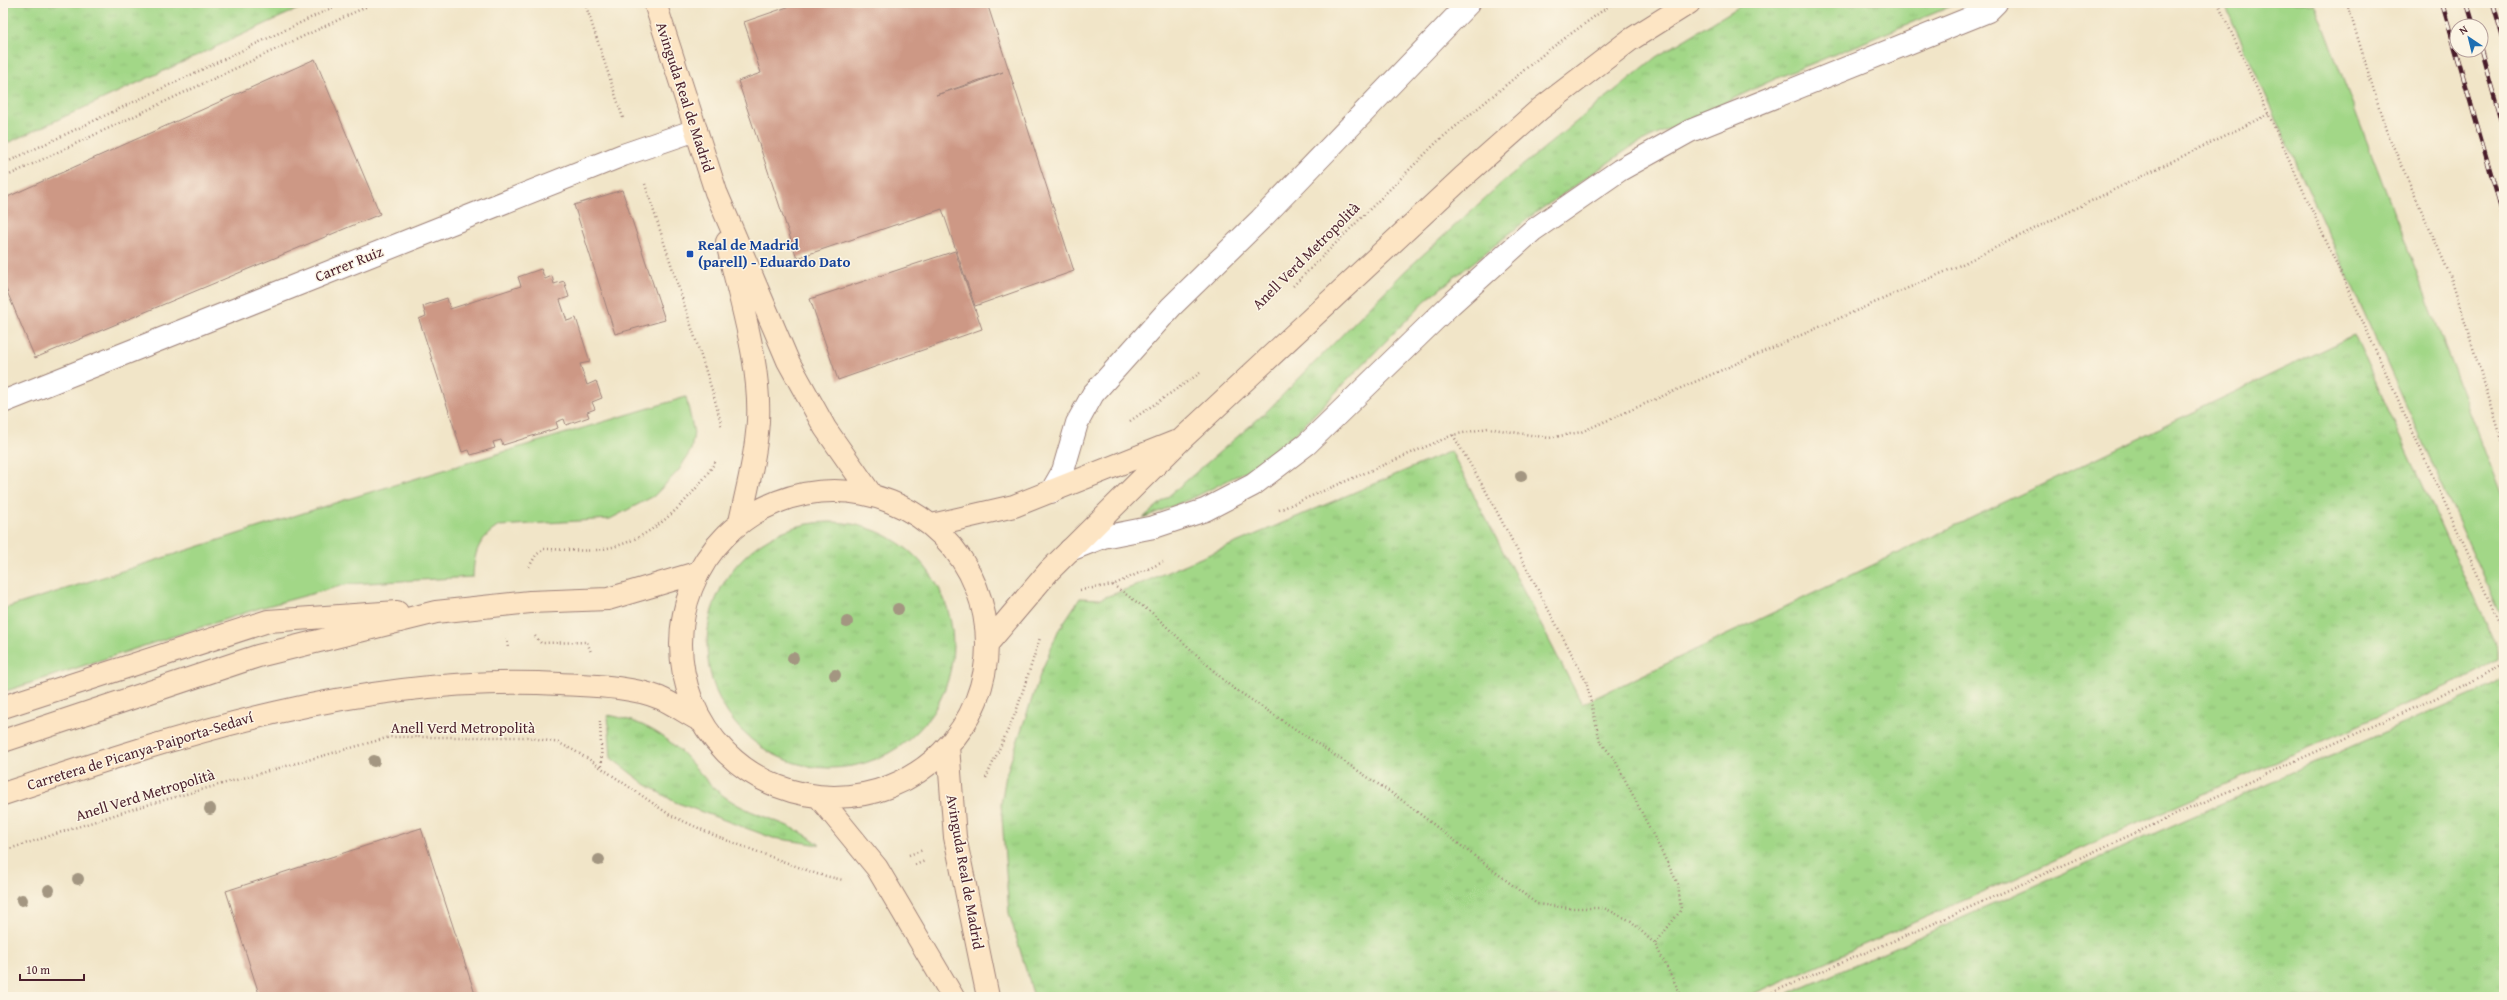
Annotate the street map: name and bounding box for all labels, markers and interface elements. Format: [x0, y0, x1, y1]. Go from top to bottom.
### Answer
north arrow [2449, 18, 2489, 58]
street label: Avinguda Real de Madrid [651, 19, 720, 175]
text: N [2456, 21, 2471, 38]
street label: Anell Verd Metropolità [1247, 197, 1364, 314]
place label: Real de Madrid (parell) - Eduardo Dato [698, 234, 850, 272]
street label: Carrer Ruiz [312, 240, 386, 287]
marker: Real de Madrid (parell) - Eduardo Dato [685, 249, 695, 259]
street label: Carretera de Picanya-Paiporta-Sedaví [24, 706, 256, 795]
street label: Anell Verd Metropolità [391, 717, 535, 738]
street label: Anell Verd Metropolità [73, 763, 217, 826]
street label: Avinguda Real de Madrid [942, 793, 989, 951]
scale bar [20, 956, 84, 982]
text: 10 m [26, 961, 50, 978]

